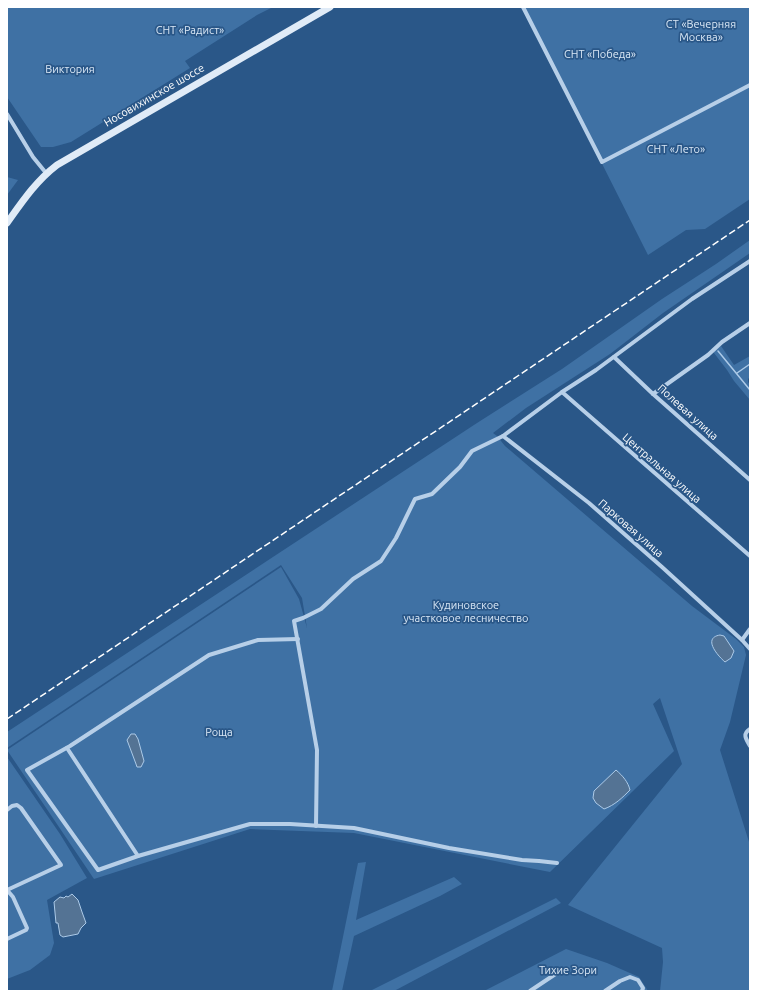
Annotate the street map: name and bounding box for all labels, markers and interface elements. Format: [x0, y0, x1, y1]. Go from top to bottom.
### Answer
park label: СТ «Вечерняя Москва» [666, 18, 736, 43]
park label: СНТ «Радист» [156, 24, 224, 36]
park label: СНТ «Победа» [564, 48, 636, 60]
street label: Носовихинское шоссе [102, 61, 206, 129]
park label: Виктория [45, 63, 95, 75]
park label: СНТ «Лето» [647, 143, 705, 155]
street label: Полевая улица [655, 382, 721, 442]
street label: Центральная улица [620, 431, 704, 505]
street label: Парковая улица [596, 497, 666, 559]
park label: Кудиновское участковое лесничество [404, 599, 528, 624]
park label: Роща [205, 726, 233, 738]
park label: Тихие Зори [539, 964, 597, 976]

